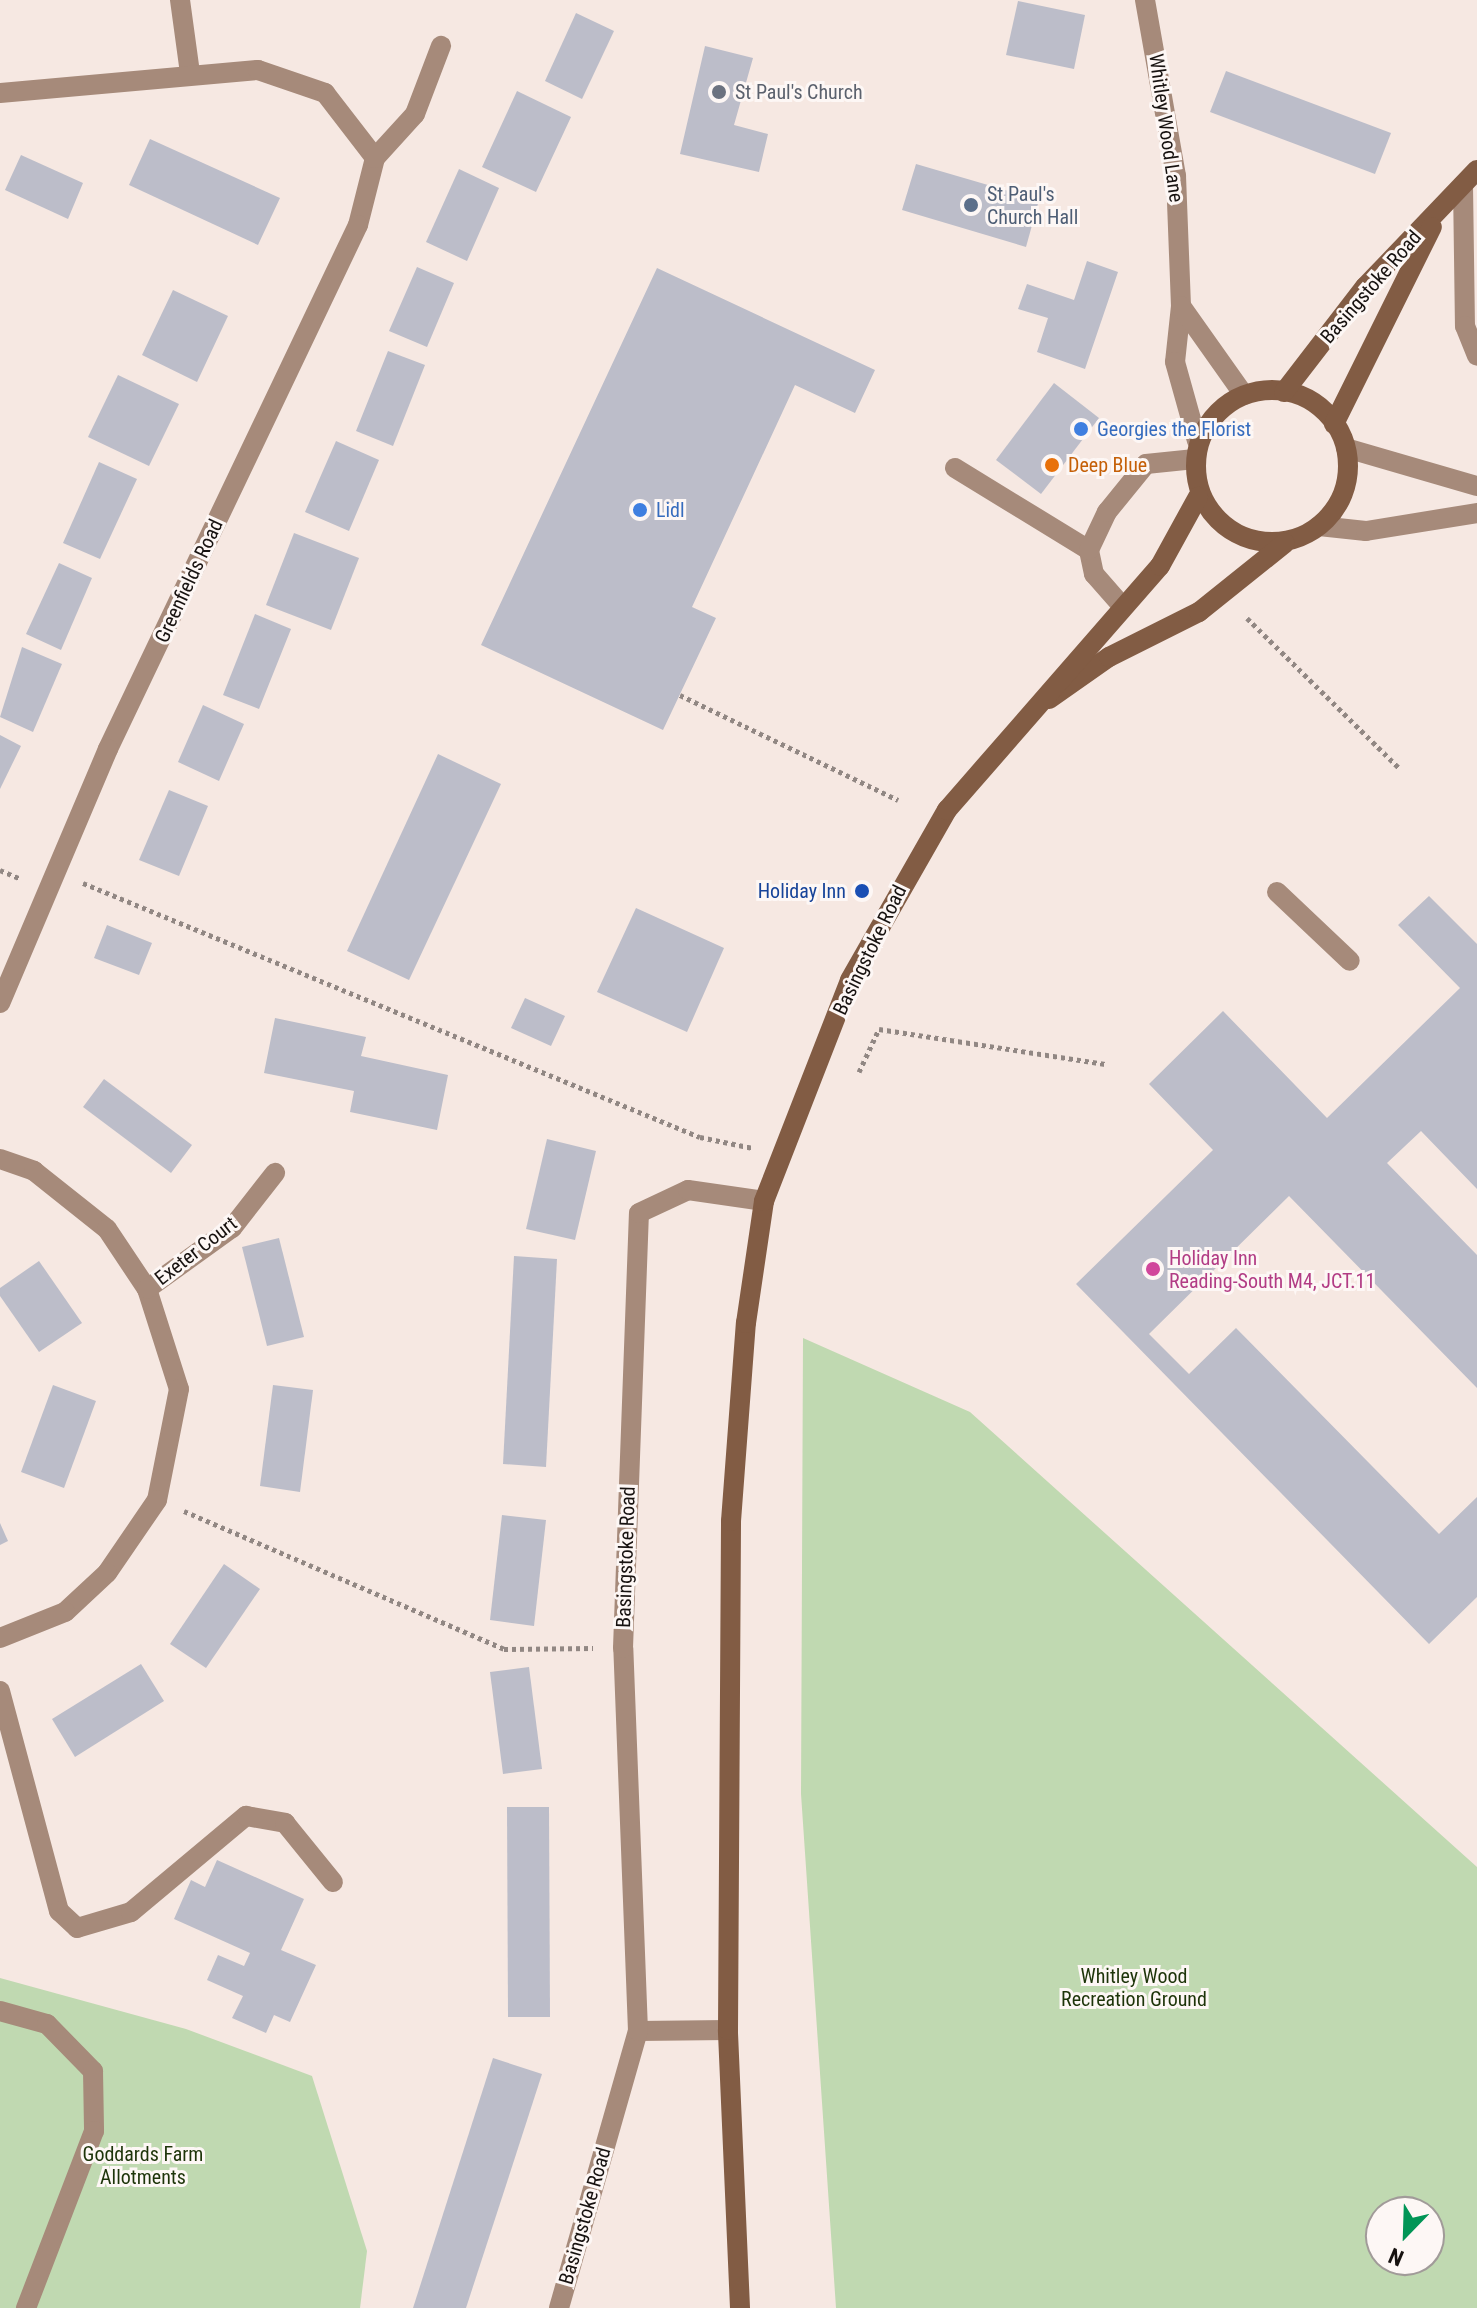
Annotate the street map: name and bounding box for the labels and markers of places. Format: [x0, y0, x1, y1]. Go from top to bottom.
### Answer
place label: St Paul's Church [735, 80, 863, 104]
marker: St Paul's Church [710, 83, 728, 101]
place label: St Paul's Church Hall [987, 182, 1078, 229]
marker: St Paul's Church Hall [962, 196, 980, 214]
place label: Georgies the Florist [1097, 417, 1251, 441]
marker: Georgies the Florist [1072, 420, 1090, 438]
place label: Deep Blue [1068, 453, 1147, 477]
marker: Deep Blue [1043, 456, 1061, 474]
place label: Lidl [656, 498, 685, 522]
marker: Lidl [631, 501, 649, 519]
place label: Holiday Inn [758, 879, 846, 903]
marker: Holiday Inn [853, 882, 871, 900]
place label: Holiday Inn Reading-South M4, JCT.11 [1169, 1246, 1375, 1293]
marker: Holiday Inn Reading-South M4, JCT.11 [1144, 1260, 1162, 1278]

